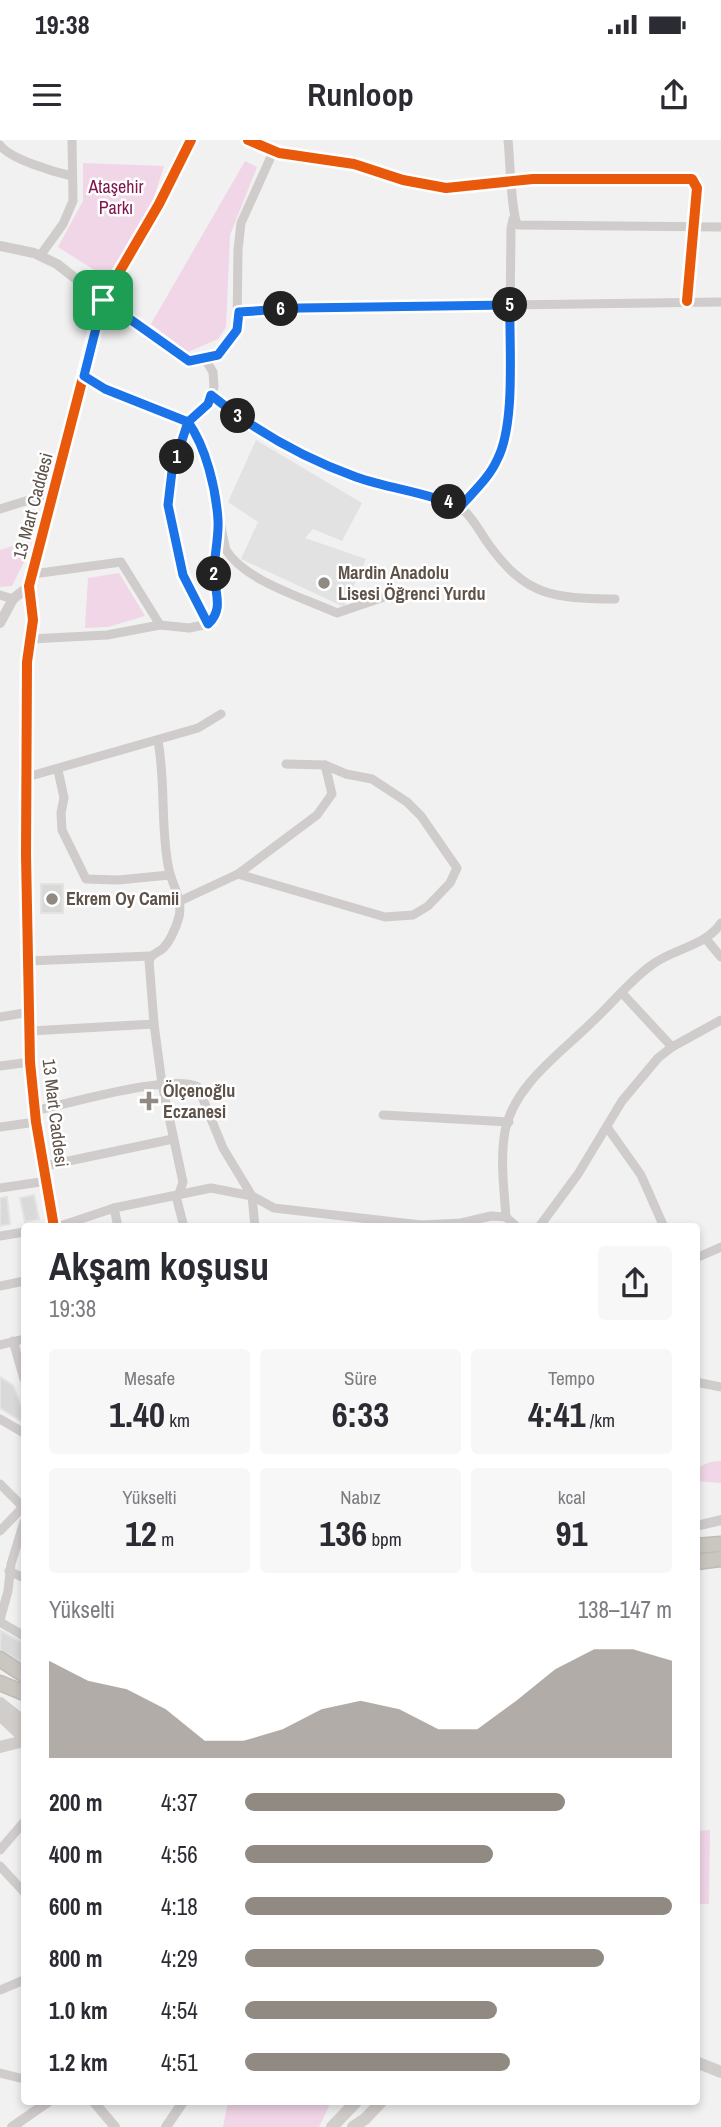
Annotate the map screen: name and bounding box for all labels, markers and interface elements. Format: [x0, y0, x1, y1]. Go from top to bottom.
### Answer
text: 19:38 [35, 7, 90, 42]
text: Runloop [307, 73, 414, 116]
icon: menu [28, 76, 66, 114]
icon: share [655, 76, 693, 114]
park label: Ataşehir Parkı [88, 174, 144, 220]
pin [73, 270, 133, 330]
icon: arrive [84, 281, 122, 319]
pin: 5 [492, 288, 528, 322]
text: 5 [505, 291, 514, 317]
pin: 6 [264, 292, 298, 326]
text: 6 [276, 295, 285, 321]
pin: 3 [220, 398, 256, 434]
text: 3 [233, 402, 242, 428]
pin: 1 [160, 440, 194, 474]
text: 1 [172, 443, 181, 469]
street label: 13 Mart Caddesi [6, 450, 59, 562]
pin: 4 [432, 484, 466, 520]
text: 4 [444, 488, 453, 514]
pin: 2 [196, 556, 232, 592]
text: 2 [209, 560, 218, 586]
place label: Mardin Anadolu Lisesi Öğrenci Yurdu [338, 560, 485, 606]
marker: Mardin Anadolu Lisesi Öğrenci Yurdu [316, 575, 332, 591]
place label: Ekrem Oy Camii [66, 886, 179, 911]
marker: Ekrem Oy Camii [44, 891, 60, 907]
street label: 13 Mart Caddesi [36, 1057, 75, 1169]
place label: Ölçenoğlu Eczanesi [163, 1078, 235, 1124]
marker: Ölçenoğlu Eczanesi [141, 1093, 157, 1109]
text: Akşam koşusu [49, 1241, 269, 1292]
button: share [598, 1246, 672, 1320]
text: 19:38 [49, 1293, 96, 1324]
text: Mesafe [124, 1365, 175, 1391]
text: Süre [344, 1365, 377, 1391]
text: Tempo [548, 1365, 595, 1391]
text: 1.40 [109, 1391, 165, 1438]
text: 6:33 [332, 1391, 389, 1438]
text: 4:41 [528, 1391, 586, 1438]
text: km [165, 1407, 190, 1433]
text: /km [586, 1407, 615, 1433]
text: Yükselti [122, 1484, 177, 1510]
text: Nabız [340, 1484, 381, 1510]
text: kcal [558, 1484, 585, 1510]
text: 12 [125, 1510, 157, 1557]
text: 136 [319, 1510, 367, 1557]
text: 91 [556, 1510, 587, 1557]
text: m [157, 1526, 174, 1552]
text: bpm [367, 1526, 402, 1552]
text: Yükselti [49, 1594, 115, 1625]
text: 138–147 m [578, 1594, 672, 1625]
text: 200 m [49, 1787, 102, 1818]
text: 4:37 [161, 1787, 198, 1818]
text: 400 m [49, 1839, 102, 1870]
text: 4:56 [161, 1839, 198, 1870]
text: 600 m [49, 1891, 102, 1922]
text: 4:18 [161, 1891, 198, 1922]
text: 800 m [49, 1943, 102, 1974]
text: 4:29 [161, 1943, 198, 1974]
text: 1.0 km [49, 1995, 108, 2026]
text: 4:54 [161, 1995, 198, 2026]
text: 1.2 km [49, 2047, 108, 2078]
text: 4:51 [161, 2047, 198, 2078]

